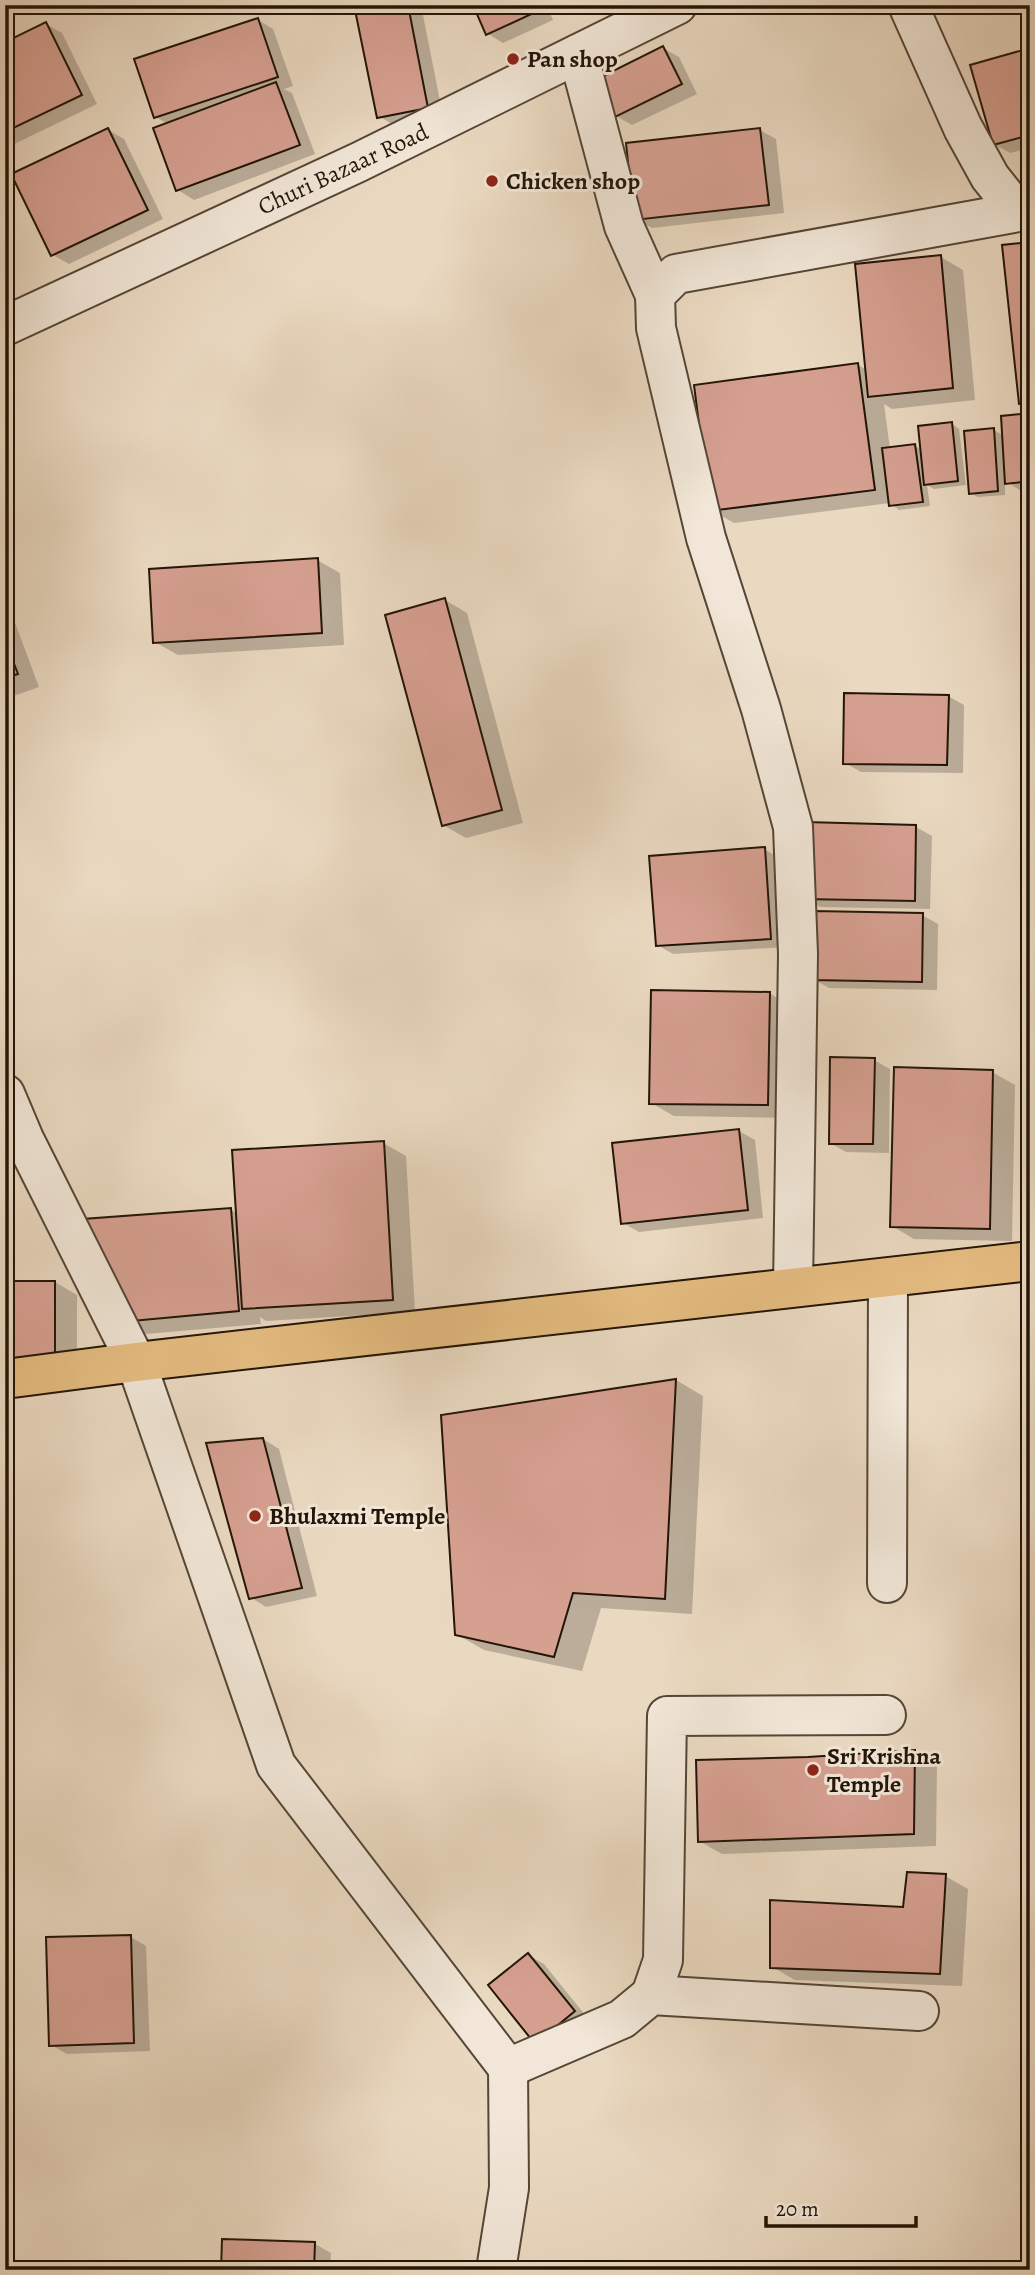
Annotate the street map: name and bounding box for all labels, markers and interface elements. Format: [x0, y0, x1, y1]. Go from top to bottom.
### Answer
place label: Pan shop [527, 43, 618, 75]
marker: Pan shop [505, 51, 521, 67]
street label: Churi Bazaar Road [253, 115, 433, 222]
place label: Chicken shop [506, 165, 640, 197]
marker: Chicken shop [484, 173, 500, 189]
place label: Bhulaxmi Temple [269, 1500, 445, 1532]
marker: Bhulaxmi Temple [247, 1508, 263, 1524]
place label: Sri Krishna Temple [827, 1740, 942, 1800]
marker: Sri Krishna Temple [805, 1762, 821, 1778]
scale bar [766, 2184, 916, 2228]
text: 20 m [776, 2195, 819, 2223]

